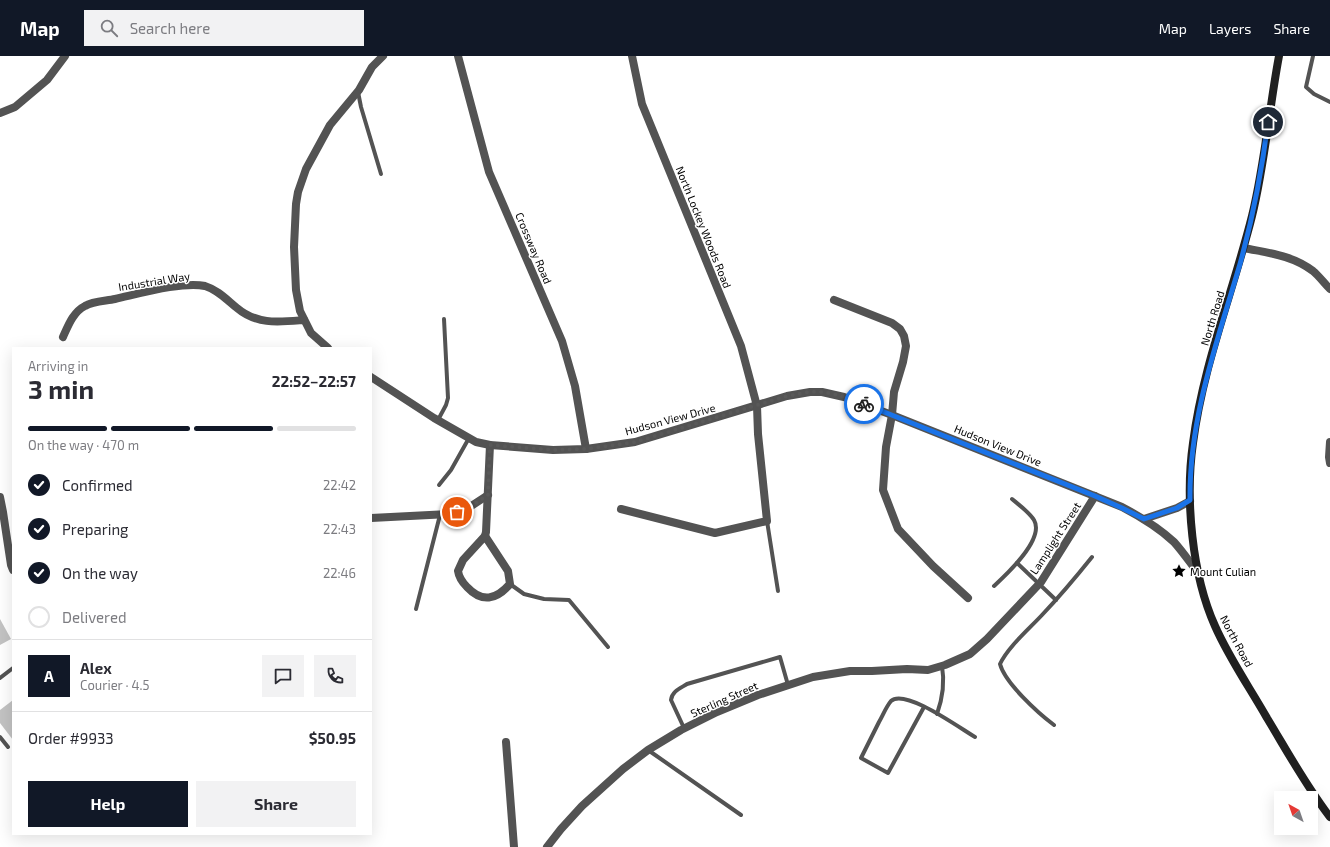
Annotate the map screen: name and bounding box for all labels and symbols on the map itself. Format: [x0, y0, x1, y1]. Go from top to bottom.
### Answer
pin [1251, 105, 1285, 139]
street label: North Lockey Woods Road [674, 164, 734, 290]
street label: Crossway Road [513, 210, 555, 286]
street label: Industrial Way [117, 269, 191, 293]
street label: North Road [1197, 289, 1227, 347]
courier [844, 384, 884, 424]
street label: Hudson View Drive [623, 401, 717, 437]
street label: Hudson View Drive [952, 422, 1044, 468]
pin [440, 495, 474, 529]
street label: Lamplight Street [1027, 499, 1083, 577]
place icon: Mount Culian [1171, 563, 1187, 579]
place label: Mount Culian [1190, 565, 1256, 578]
street label: North Road [1218, 613, 1256, 669]
street label: Sterling Street [688, 678, 760, 720]
north arrow [1274, 791, 1318, 835]

